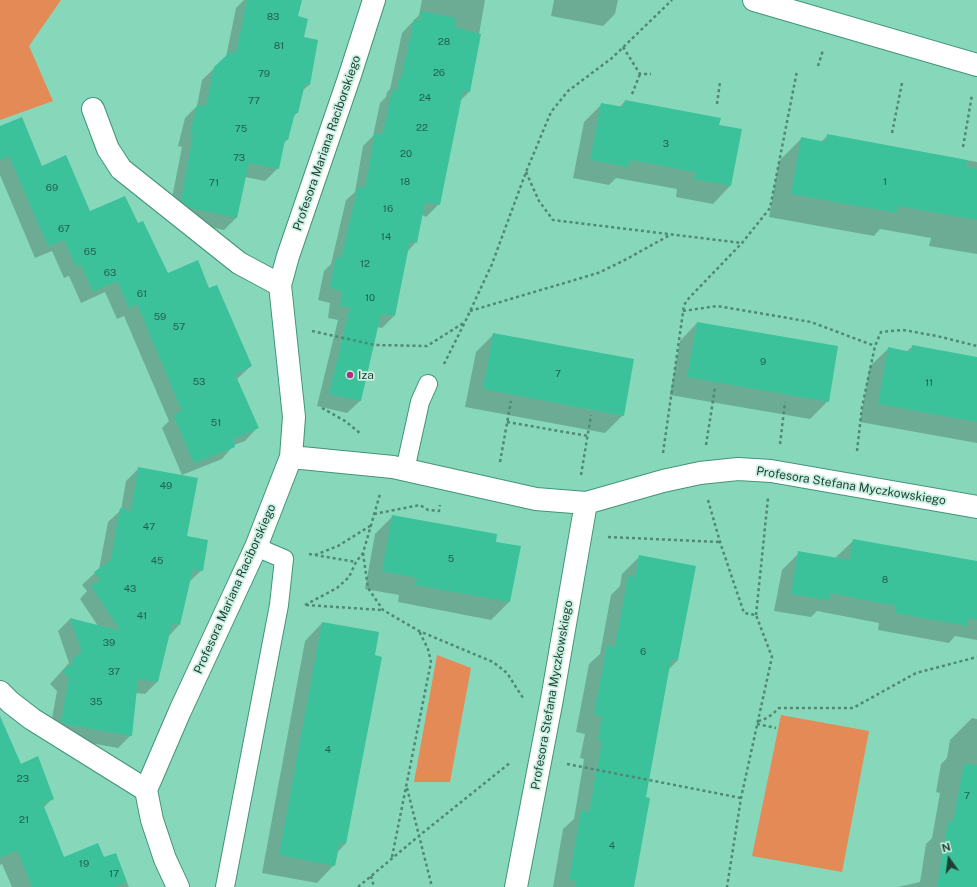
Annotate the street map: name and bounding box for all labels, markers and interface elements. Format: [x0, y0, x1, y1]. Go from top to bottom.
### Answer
house number: 83 [267, 11, 279, 23]
house number: 28 [438, 36, 450, 48]
house number: 81 [274, 40, 284, 52]
street label: Profesora Mariana Raciborskiego [290, 53, 364, 233]
house number: 26 [433, 67, 445, 79]
house number: 79 [258, 68, 270, 80]
house number: 24 [419, 92, 431, 104]
house number: 77 [248, 95, 260, 107]
house number: 22 [416, 122, 428, 134]
house number: 75 [235, 123, 247, 135]
house number: 3 [663, 138, 669, 150]
house number: 20 [400, 148, 412, 160]
house number: 73 [233, 152, 245, 164]
house number: 18 [400, 176, 410, 188]
house number: 1 [883, 176, 887, 188]
house number: 71 [209, 177, 219, 189]
house number: 69 [46, 182, 58, 194]
house number: 16 [383, 203, 393, 215]
house number: 67 [58, 223, 70, 235]
house number: 14 [381, 231, 391, 243]
house number: 65 [84, 246, 96, 258]
house number: 12 [360, 258, 370, 270]
house number: 63 [104, 267, 116, 279]
house number: 61 [137, 288, 147, 300]
house number: 10 [365, 292, 375, 304]
house number: 59 [154, 311, 166, 323]
house number: 57 [173, 321, 185, 333]
house number: 9 [760, 356, 766, 368]
place label: Iza [358, 368, 374, 382]
house number: 7 [555, 368, 561, 380]
marker: Iza [345, 370, 355, 380]
house number: 53 [193, 376, 205, 388]
house number: 11 [925, 377, 933, 389]
house number: 51 [211, 417, 221, 429]
street label: Profesora Stefana Myczkowskiego [755, 464, 947, 508]
house number: 49 [160, 480, 172, 492]
street label: Profesora Mariana Raciborskiego [191, 502, 279, 676]
house number: 47 [143, 521, 155, 533]
house number: 5 [448, 553, 454, 565]
house number: 45 [151, 555, 163, 567]
house number: 8 [882, 574, 888, 586]
house number: 43 [124, 583, 136, 595]
street label: Profesora Stefana Myczkowskiego [528, 599, 576, 791]
house number: 41 [137, 610, 147, 622]
house number: 39 [103, 637, 115, 649]
house number: 6 [640, 646, 646, 658]
house number: 37 [108, 666, 120, 678]
house number: 35 [90, 696, 102, 708]
house number: 4 [325, 744, 331, 756]
house number: 23 [17, 773, 29, 785]
house number: 7 [964, 790, 970, 802]
house number: 21 [19, 814, 29, 826]
north arrow [929, 839, 969, 879]
house number: 4 [609, 840, 615, 852]
text: N [940, 840, 952, 854]
house number: 19 [79, 858, 89, 870]
house number: 17 [109, 868, 119, 880]

